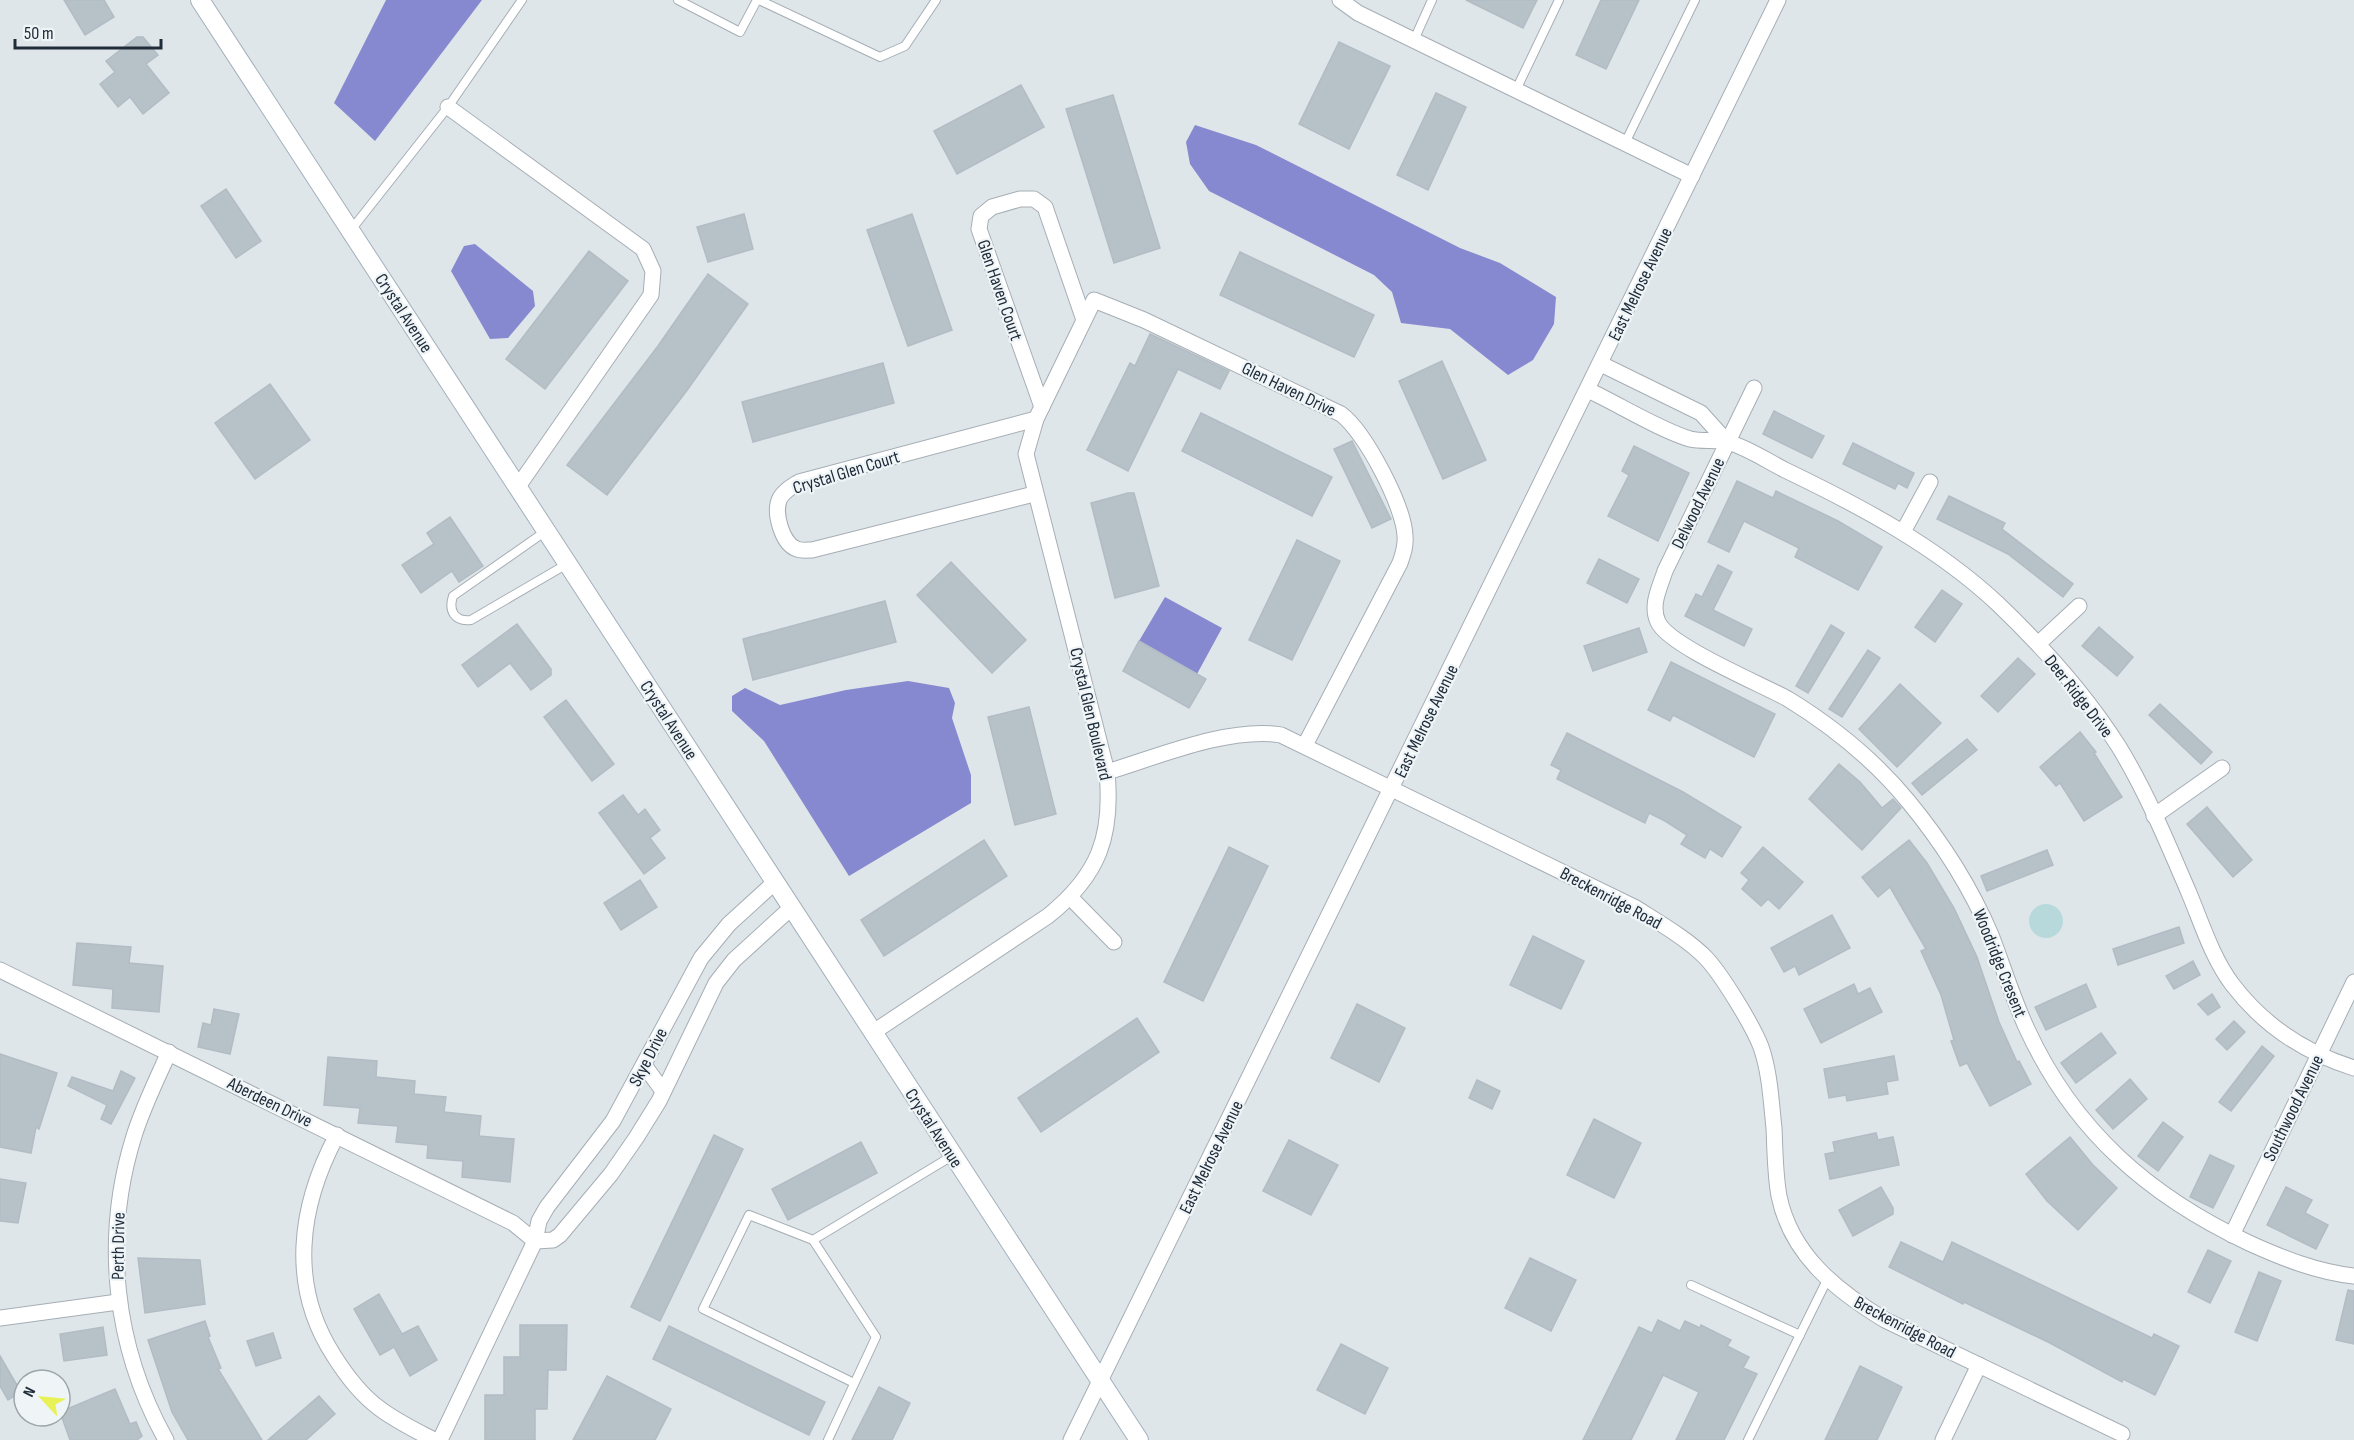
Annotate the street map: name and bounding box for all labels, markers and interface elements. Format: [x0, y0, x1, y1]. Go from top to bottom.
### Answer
scale bar [15, 12, 160, 50]
text: 50 m [24, 23, 54, 44]
street label: East Melrose Avenue [1604, 224, 1677, 344]
street label: Glen Haven Court [972, 237, 1027, 344]
street label: Crystal Avenue [370, 270, 437, 357]
street label: Glen Haven Drive [1238, 358, 1339, 421]
street label: Crystal Glen Court [790, 446, 903, 499]
street label: Delwood Avenue [1667, 454, 1730, 552]
street label: Crystal Glen Boulevard [1065, 646, 1116, 783]
street label: Deer Ridge Drive [2040, 651, 2117, 742]
street label: East Melrose Avenue [1390, 661, 1463, 781]
street label: Crystal Avenue [635, 677, 702, 764]
street label: Breckenridge Road [1556, 863, 1665, 934]
street label: Woodridge Cresent [1968, 906, 2031, 1021]
street label: Skye Drive [625, 1024, 672, 1090]
street label: Southwood Avenue [2259, 1052, 2328, 1165]
street label: Aberdeen Drive [223, 1073, 316, 1132]
street label: Crystal Avenue [900, 1085, 967, 1172]
street label: East Melrose Avenue [1175, 1097, 1248, 1217]
street label: Perth Drive [107, 1212, 130, 1280]
street label: Breckenridge Road [1850, 1292, 1959, 1363]
north arrow [12, 1368, 72, 1428]
text: N [19, 1384, 40, 1400]

